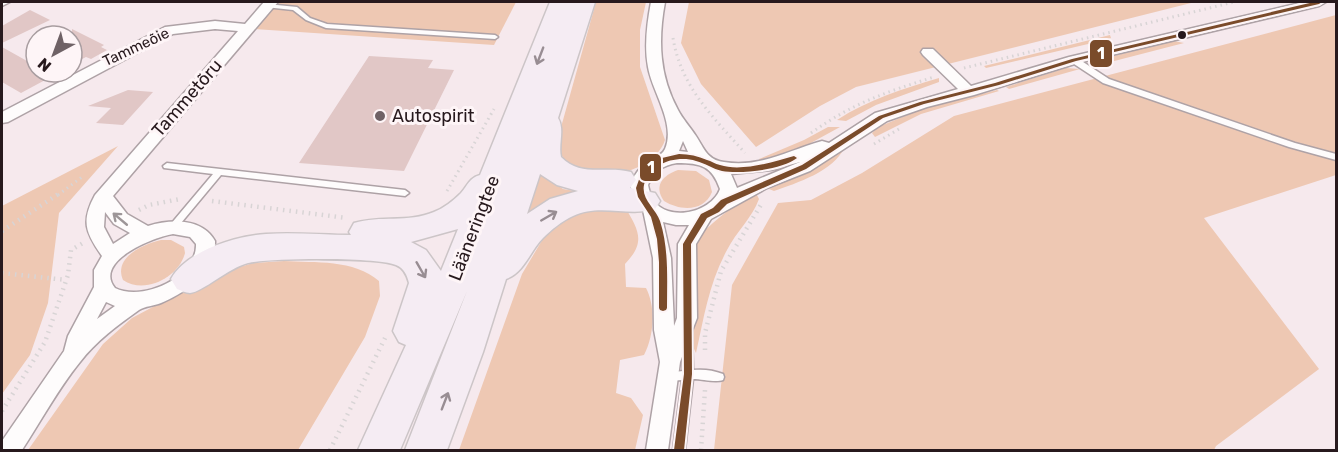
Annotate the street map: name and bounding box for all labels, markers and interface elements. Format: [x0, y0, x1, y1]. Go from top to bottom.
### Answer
north arrow [24, 24, 84, 84]
street label: Tammeõie [100, 24, 172, 70]
unlabelled marker [1176, 29, 1188, 41]
line badge: 1 [1089, 39, 1113, 68]
text: 1 [1097, 44, 1105, 63]
one-way arrow [534, 46, 545, 65]
text: N [34, 54, 55, 76]
street label: Tammetõru [147, 55, 227, 141]
place label: Autospirit [392, 105, 475, 127]
marker: Autospirit [373, 109, 387, 123]
line badge: 1 [639, 153, 662, 182]
text: 1 [647, 158, 655, 177]
street label: Lääneringtee [444, 172, 504, 284]
one-way arrow [540, 210, 557, 222]
one-way arrow [113, 212, 128, 226]
one-way arrow [415, 261, 427, 278]
one-way arrow [440, 392, 451, 411]

